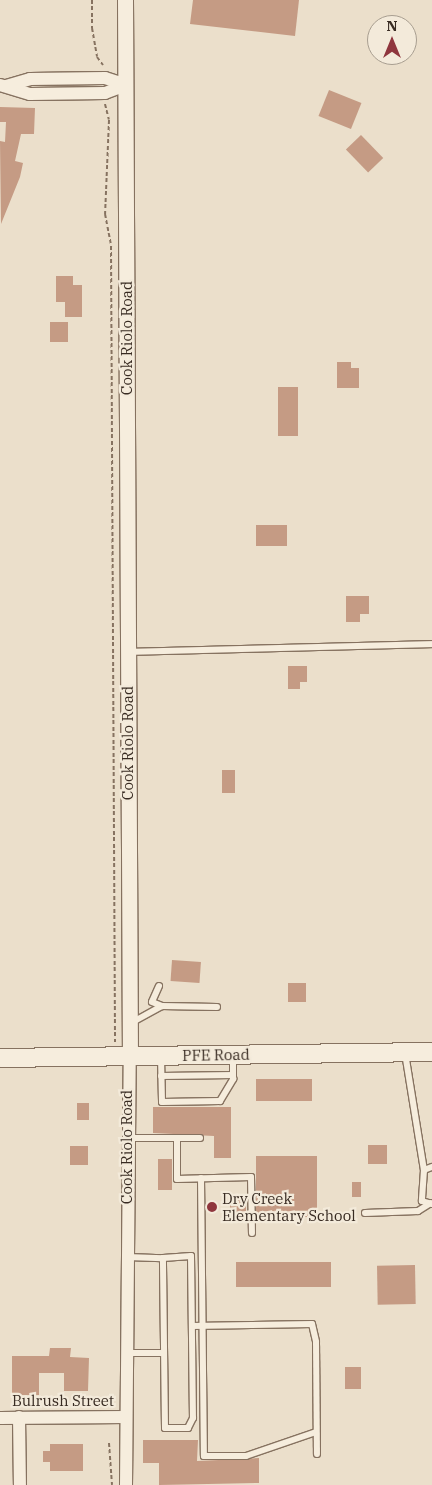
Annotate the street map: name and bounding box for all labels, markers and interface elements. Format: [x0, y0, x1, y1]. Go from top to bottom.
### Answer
north arrow [367, 15, 417, 65]
text: N [386, 17, 398, 35]
street label: Cook Riolo Road [118, 281, 136, 395]
street label: Cook Riolo Road [119, 686, 137, 800]
street label: PFE Road [182, 1045, 250, 1065]
street label: Cook Riolo Road [118, 1090, 136, 1204]
place label: Dry Creek Elementary School [222, 1189, 356, 1224]
marker: Dry Creek Elementary School [206, 1201, 218, 1213]
street label: Bulrush Street [12, 1392, 114, 1410]

